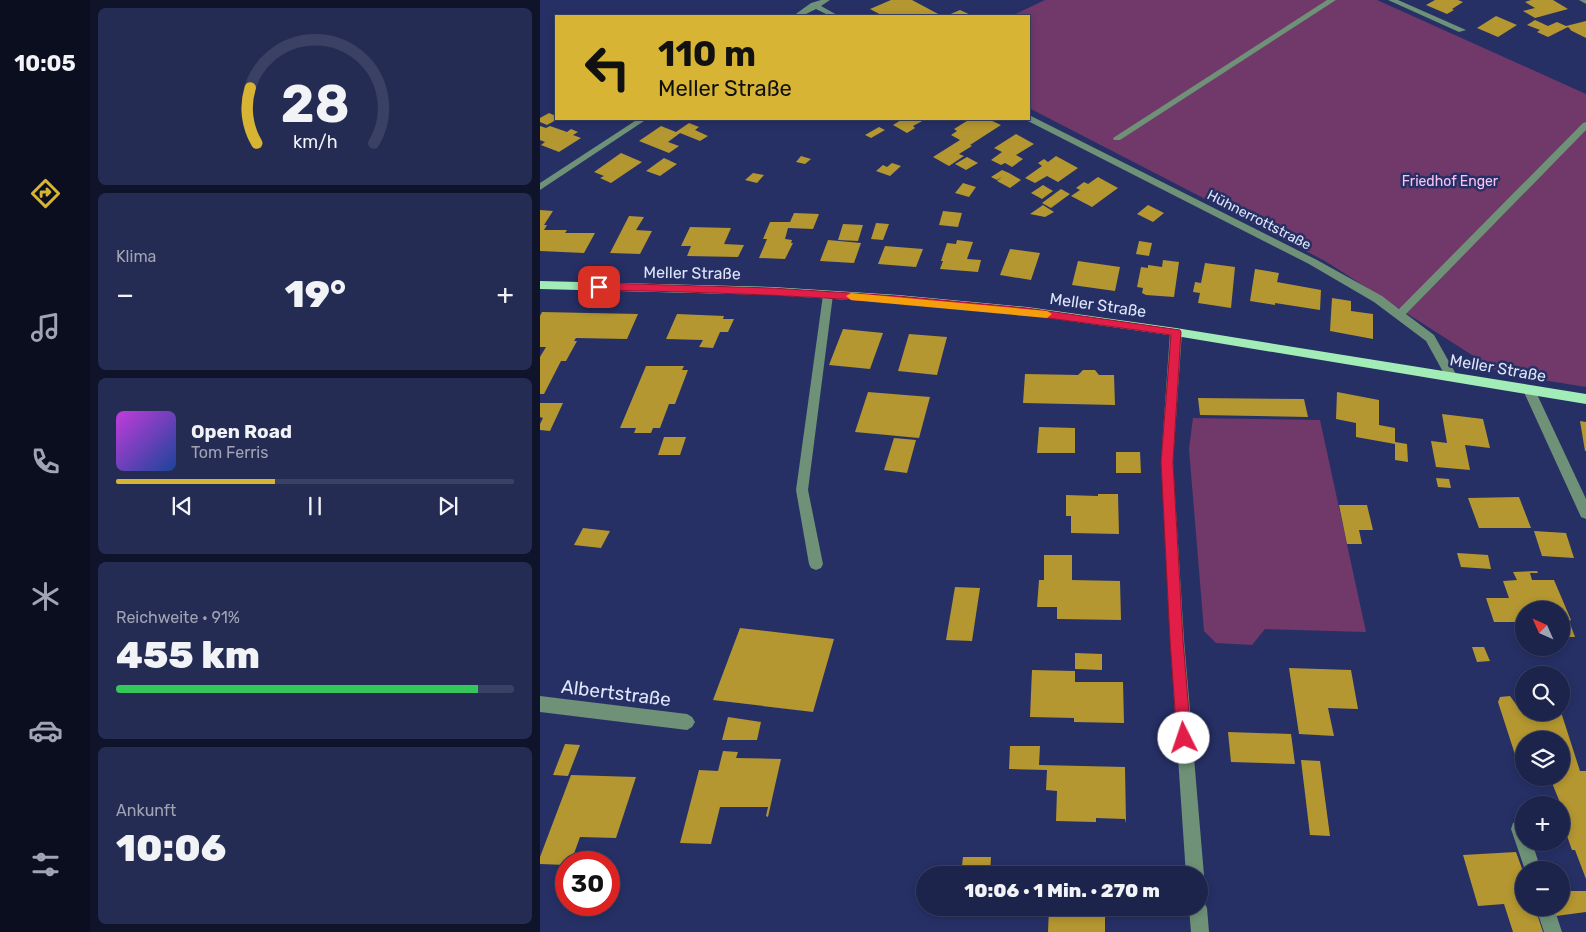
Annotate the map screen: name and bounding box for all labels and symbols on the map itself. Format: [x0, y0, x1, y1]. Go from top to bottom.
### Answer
park label: Friedhof Enger [1402, 173, 1499, 190]
street label: Hühnerrottstraße [1204, 186, 1314, 254]
street label: Meller Straße [643, 263, 741, 283]
pin [578, 266, 620, 308]
street label: Meller Straße [1048, 289, 1148, 321]
street label: Meller Straße [1448, 350, 1548, 386]
north arrow [1515, 601, 1570, 656]
street label: Albertstraße [560, 675, 672, 711]
position arrow [1157, 711, 1209, 763]
speed limit sign: 30 [555, 851, 620, 916]

